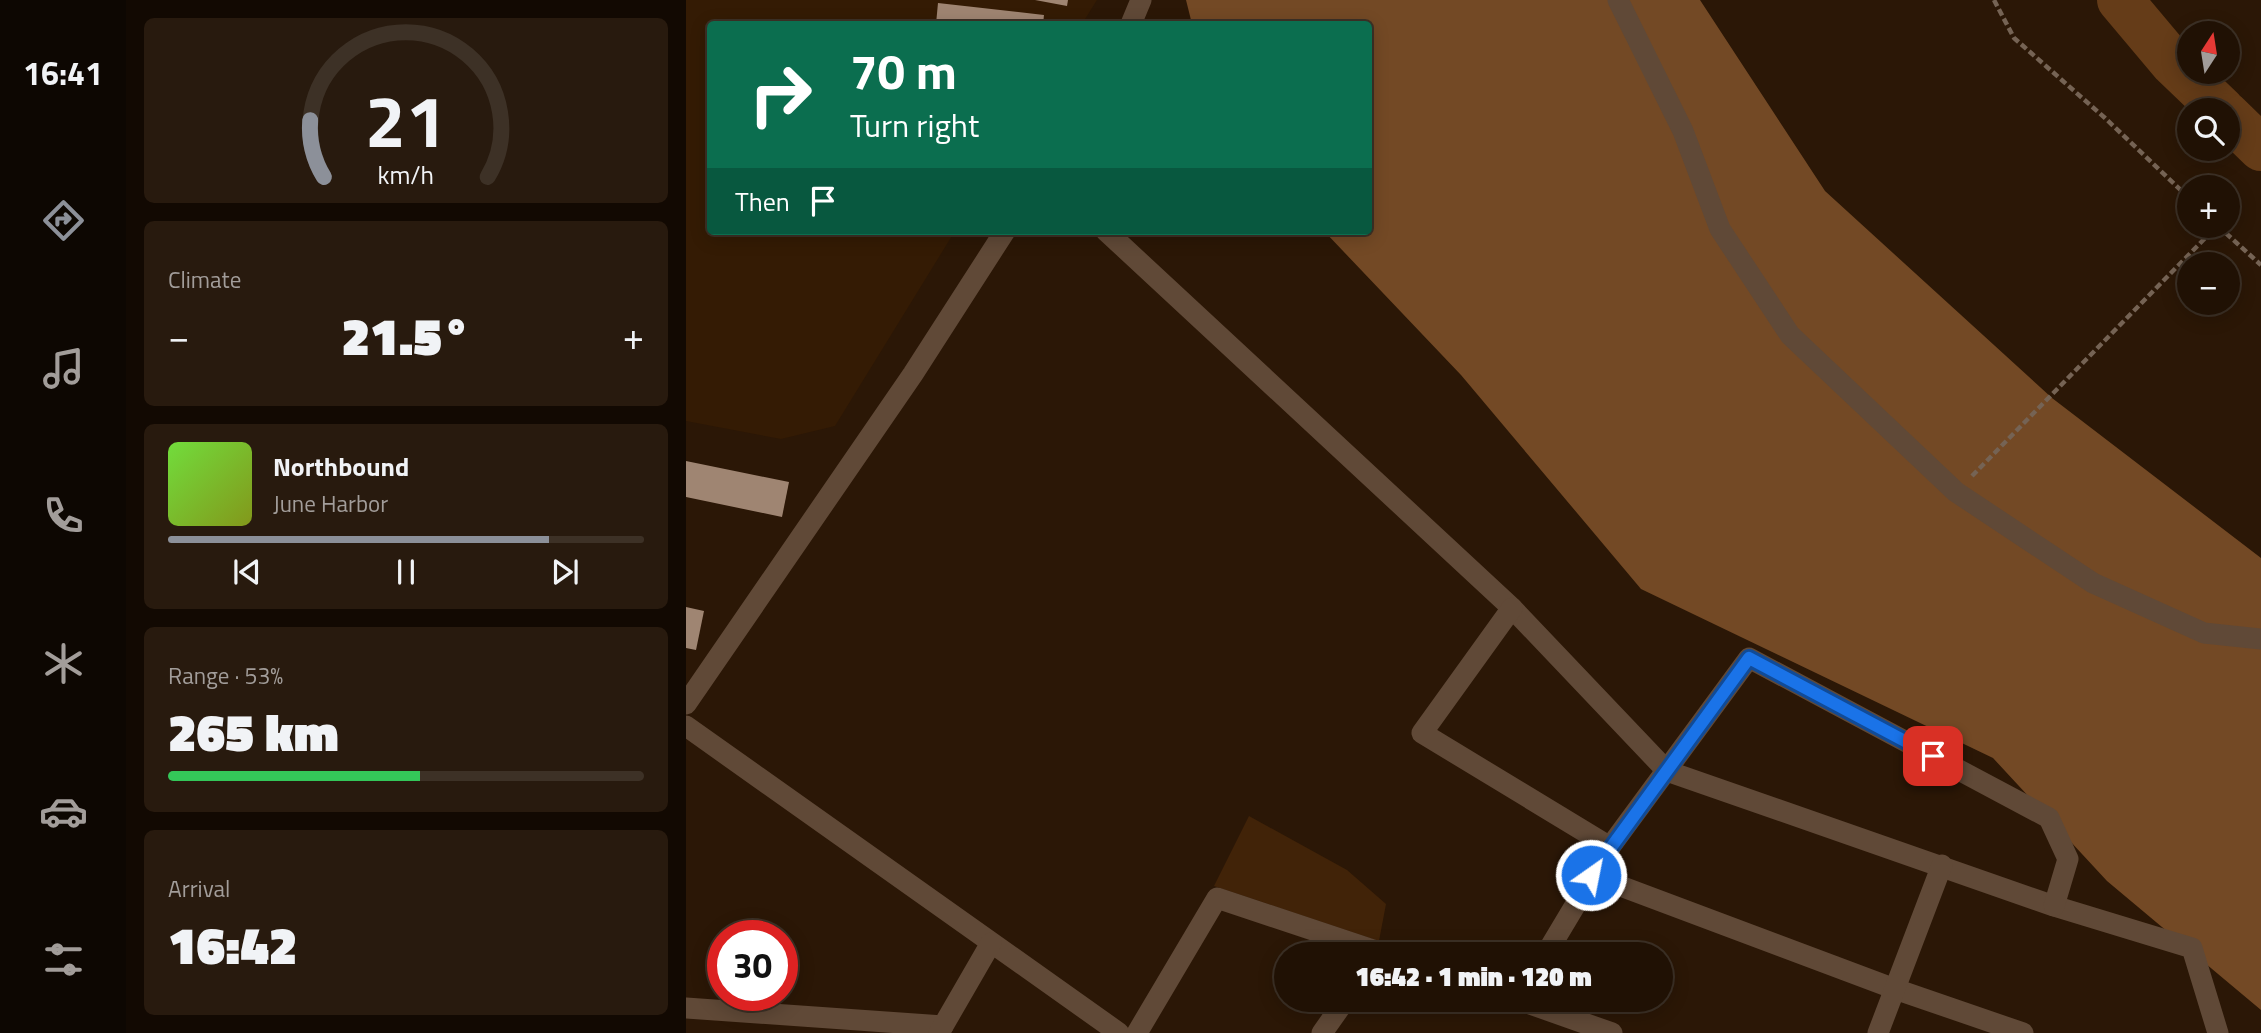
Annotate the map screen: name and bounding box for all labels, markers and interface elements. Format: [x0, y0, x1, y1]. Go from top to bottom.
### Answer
north arrow [2177, 21, 2240, 84]
map controls [2177, 21, 2240, 315]
text: 70 m [850, 33, 957, 108]
text: 16:41 [23, 49, 103, 97]
icon: right [735, 49, 826, 140]
text: 21 [365, 65, 447, 175]
button: search [2177, 98, 2240, 161]
text: Turn right [850, 101, 979, 149]
text: km/h [378, 155, 434, 193]
button: + [2177, 175, 2240, 238]
text: Then [735, 182, 790, 221]
icon: arrive [804, 182, 842, 220]
icon: directions [39, 196, 88, 245]
button: − [2177, 252, 2240, 315]
text: Climate [168, 262, 241, 297]
text: 21.5° [341, 296, 471, 375]
text: − [168, 307, 189, 365]
text: + [623, 307, 644, 365]
icon: music [39, 344, 88, 393]
text: Northbound [273, 447, 409, 486]
text: June Harbor [273, 486, 388, 521]
icon: phone [39, 491, 88, 540]
icon: previous [228, 553, 266, 591]
icon: pause [387, 553, 425, 591]
icon: next [546, 553, 584, 591]
icon: climate [39, 639, 88, 688]
text: Range · 53% [168, 658, 283, 693]
text: 265 km [168, 692, 339, 771]
pin [1903, 726, 1963, 786]
icon: arrive [1914, 737, 1952, 775]
icon: car [39, 787, 88, 836]
position arrow [1554, 838, 1628, 912]
text: Arrival [168, 871, 230, 906]
text: 16:42 [168, 905, 297, 984]
speed limit sign: 30 [707, 920, 798, 1011]
icon: filters [39, 935, 88, 984]
text: 16:42 · 1 min · 120 m [1355, 957, 1592, 996]

